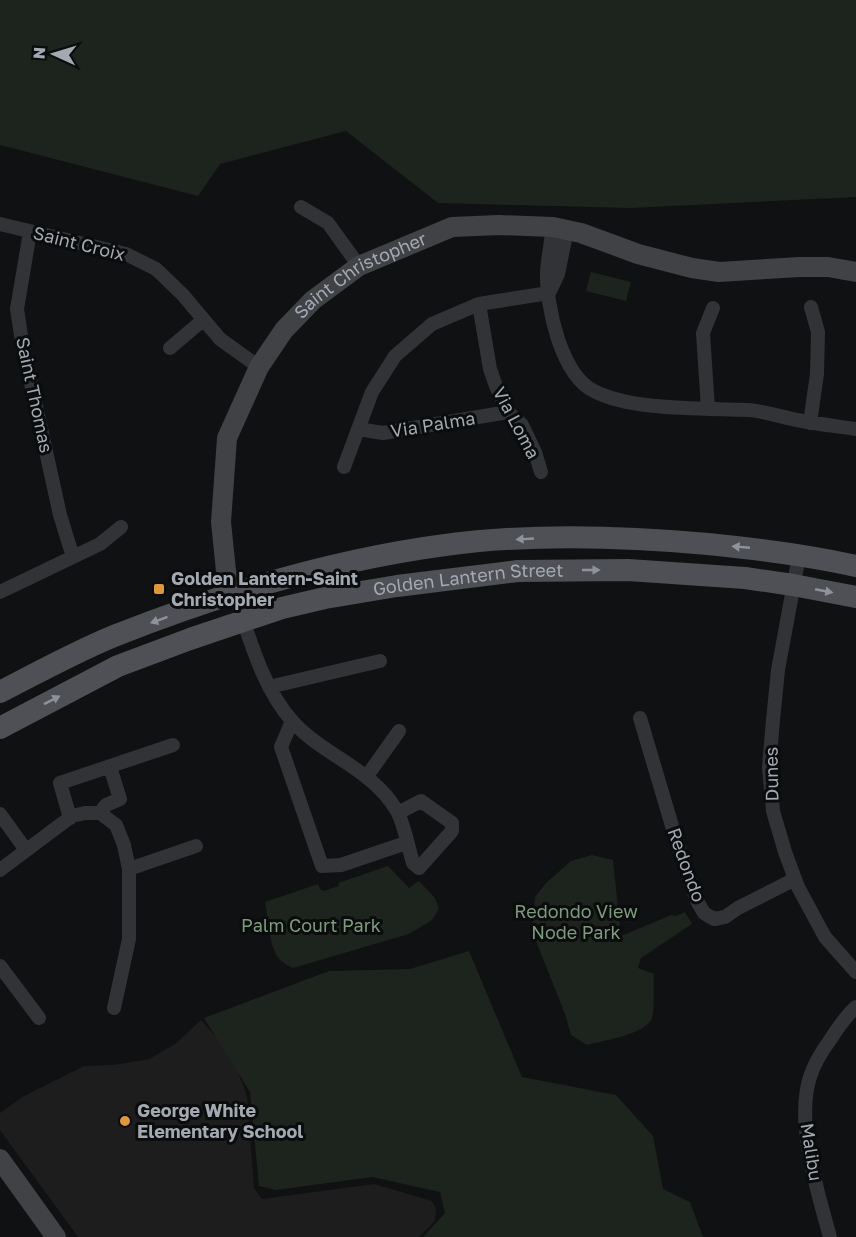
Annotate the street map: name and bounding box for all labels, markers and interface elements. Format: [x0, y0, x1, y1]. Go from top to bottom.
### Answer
north arrow [24, 24, 84, 84]
text: N [29, 46, 49, 60]
street label: Saint Croix [31, 221, 127, 265]
street label: Saint Christopher [289, 227, 430, 323]
street label: Saint Thomas [12, 335, 58, 455]
street label: Via Loma [489, 383, 545, 462]
street label: Via Palma [389, 406, 477, 442]
one-way arrow [516, 534, 535, 544]
one-way arrow [731, 542, 750, 552]
street label: Golden Lantern Street [371, 559, 563, 600]
one-way arrow [581, 565, 600, 575]
place label: Golden Lantern-Saint Christopher [171, 567, 358, 610]
marker: Golden Lantern-Saint Christopher [152, 582, 166, 596]
one-way arrow [815, 587, 834, 596]
one-way arrow [150, 616, 168, 625]
one-way arrow [43, 695, 60, 705]
street label: Dunes [760, 747, 782, 801]
street label: Redondo [663, 825, 710, 905]
park label: Redondo View Node Park [514, 900, 638, 943]
park label: Palm Court Park [241, 914, 381, 936]
place label: George White Elementary School [137, 1099, 303, 1142]
marker: George White Elementary School [118, 1114, 132, 1128]
street label: Malibu [797, 1121, 827, 1182]

